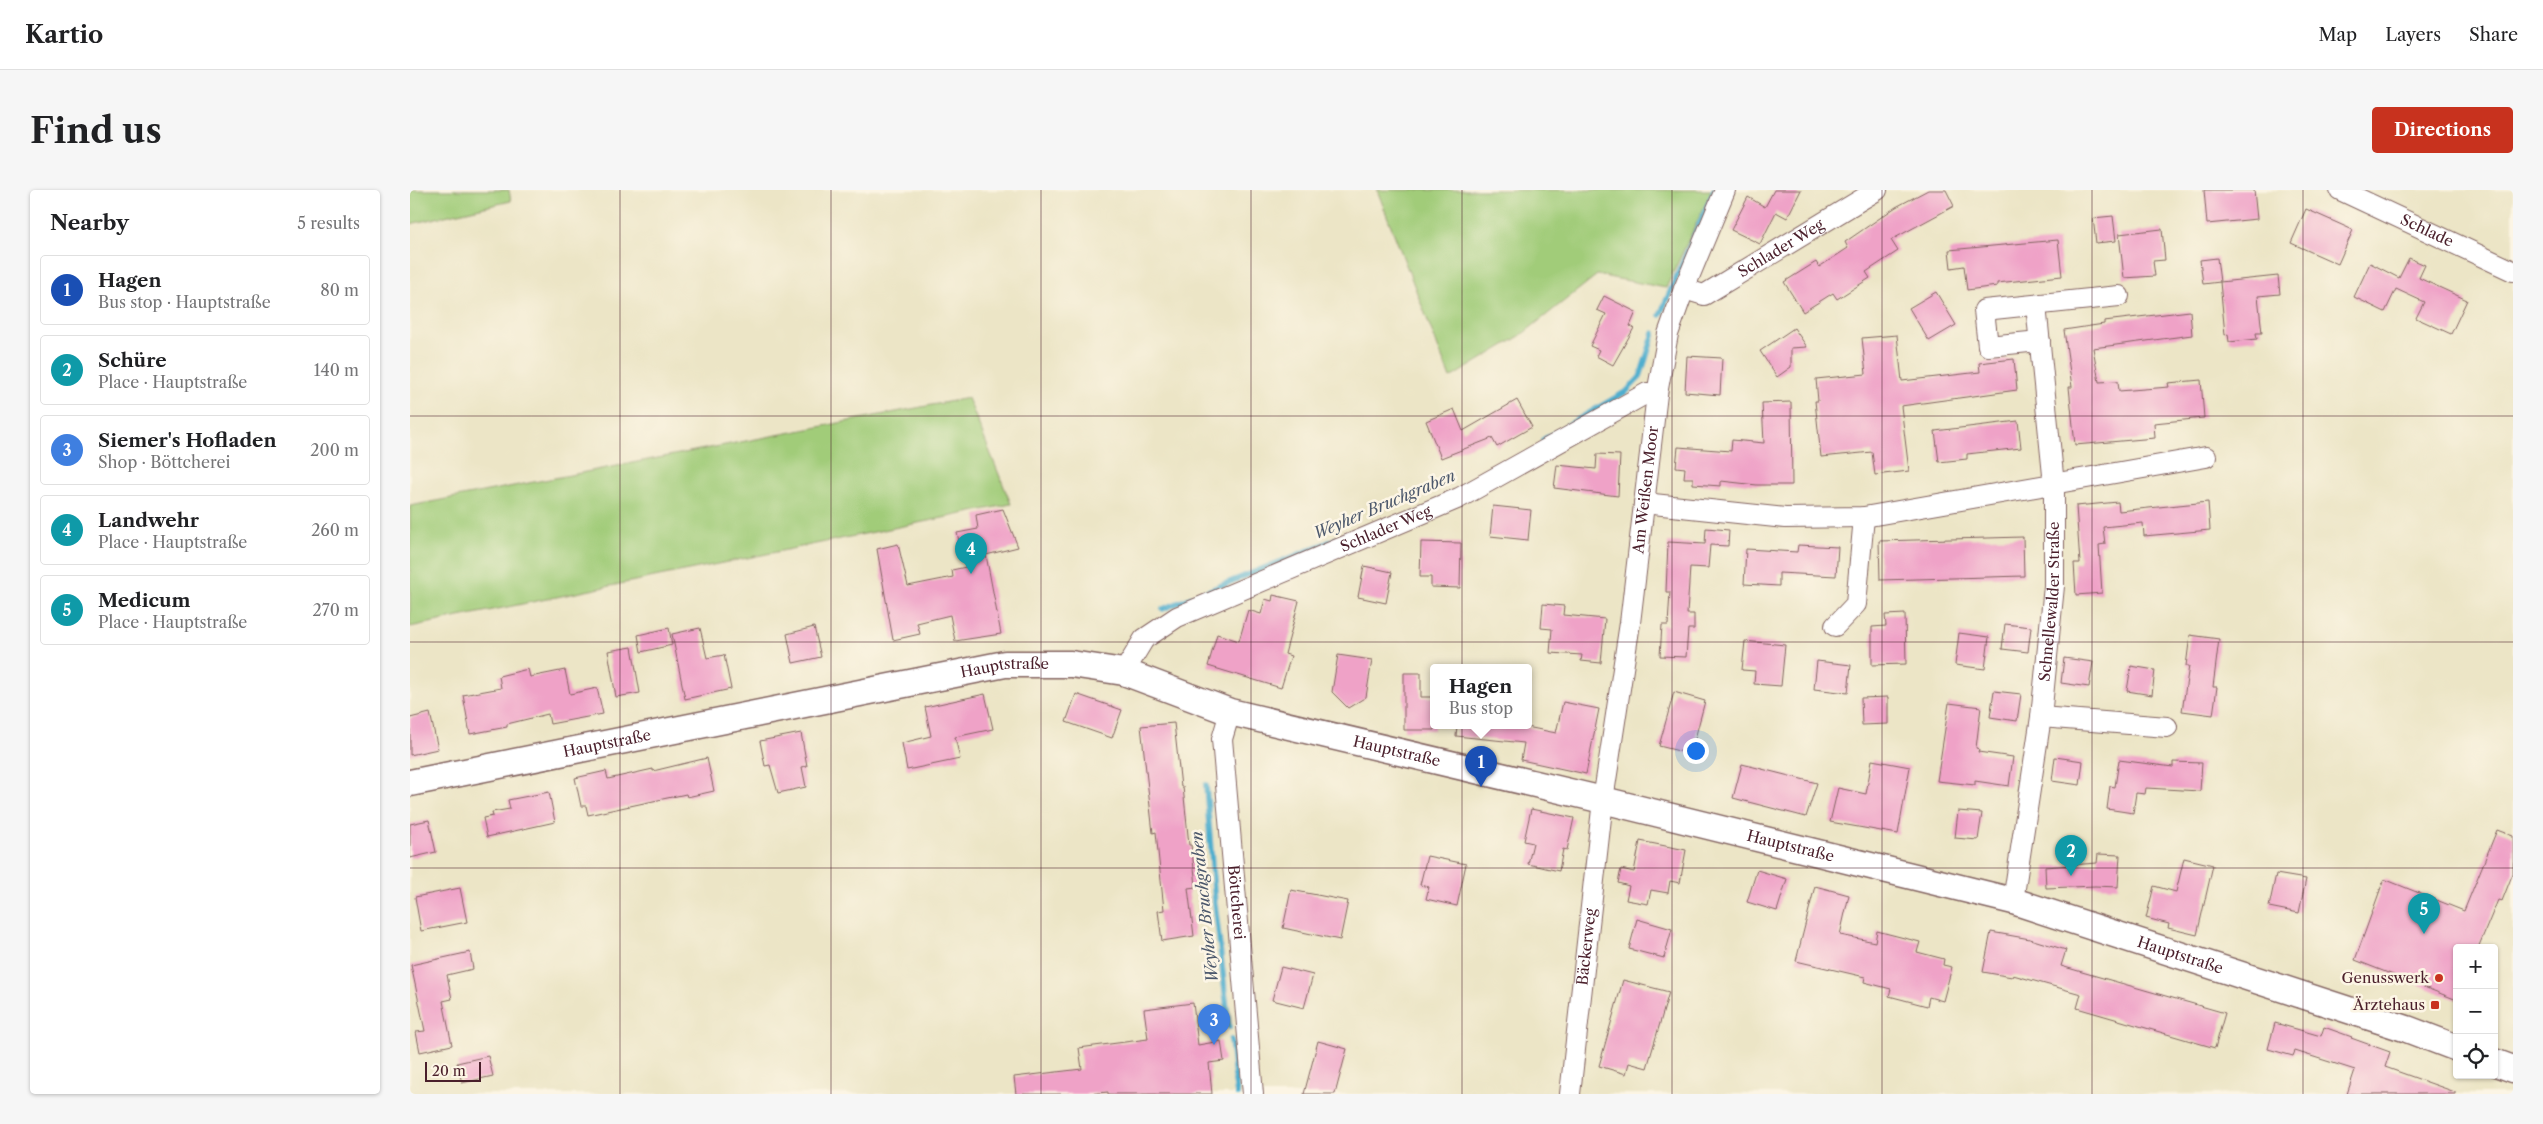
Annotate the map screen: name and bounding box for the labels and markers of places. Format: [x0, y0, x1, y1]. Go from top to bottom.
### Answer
pin: 4 [955, 533, 987, 574]
pin: 1 [1465, 746, 1497, 787]
pin: 2 [2055, 835, 2087, 876]
pin: 5 [2408, 893, 2440, 934]
place label: Genusswerk [2342, 968, 2430, 987]
marker: Genusswerk [2433, 972, 2445, 984]
place label: Ärztehaus [2352, 995, 2425, 1014]
marker: Ärztehaus [2429, 999, 2441, 1011]
pin: 3 [1198, 1004, 1230, 1045]

